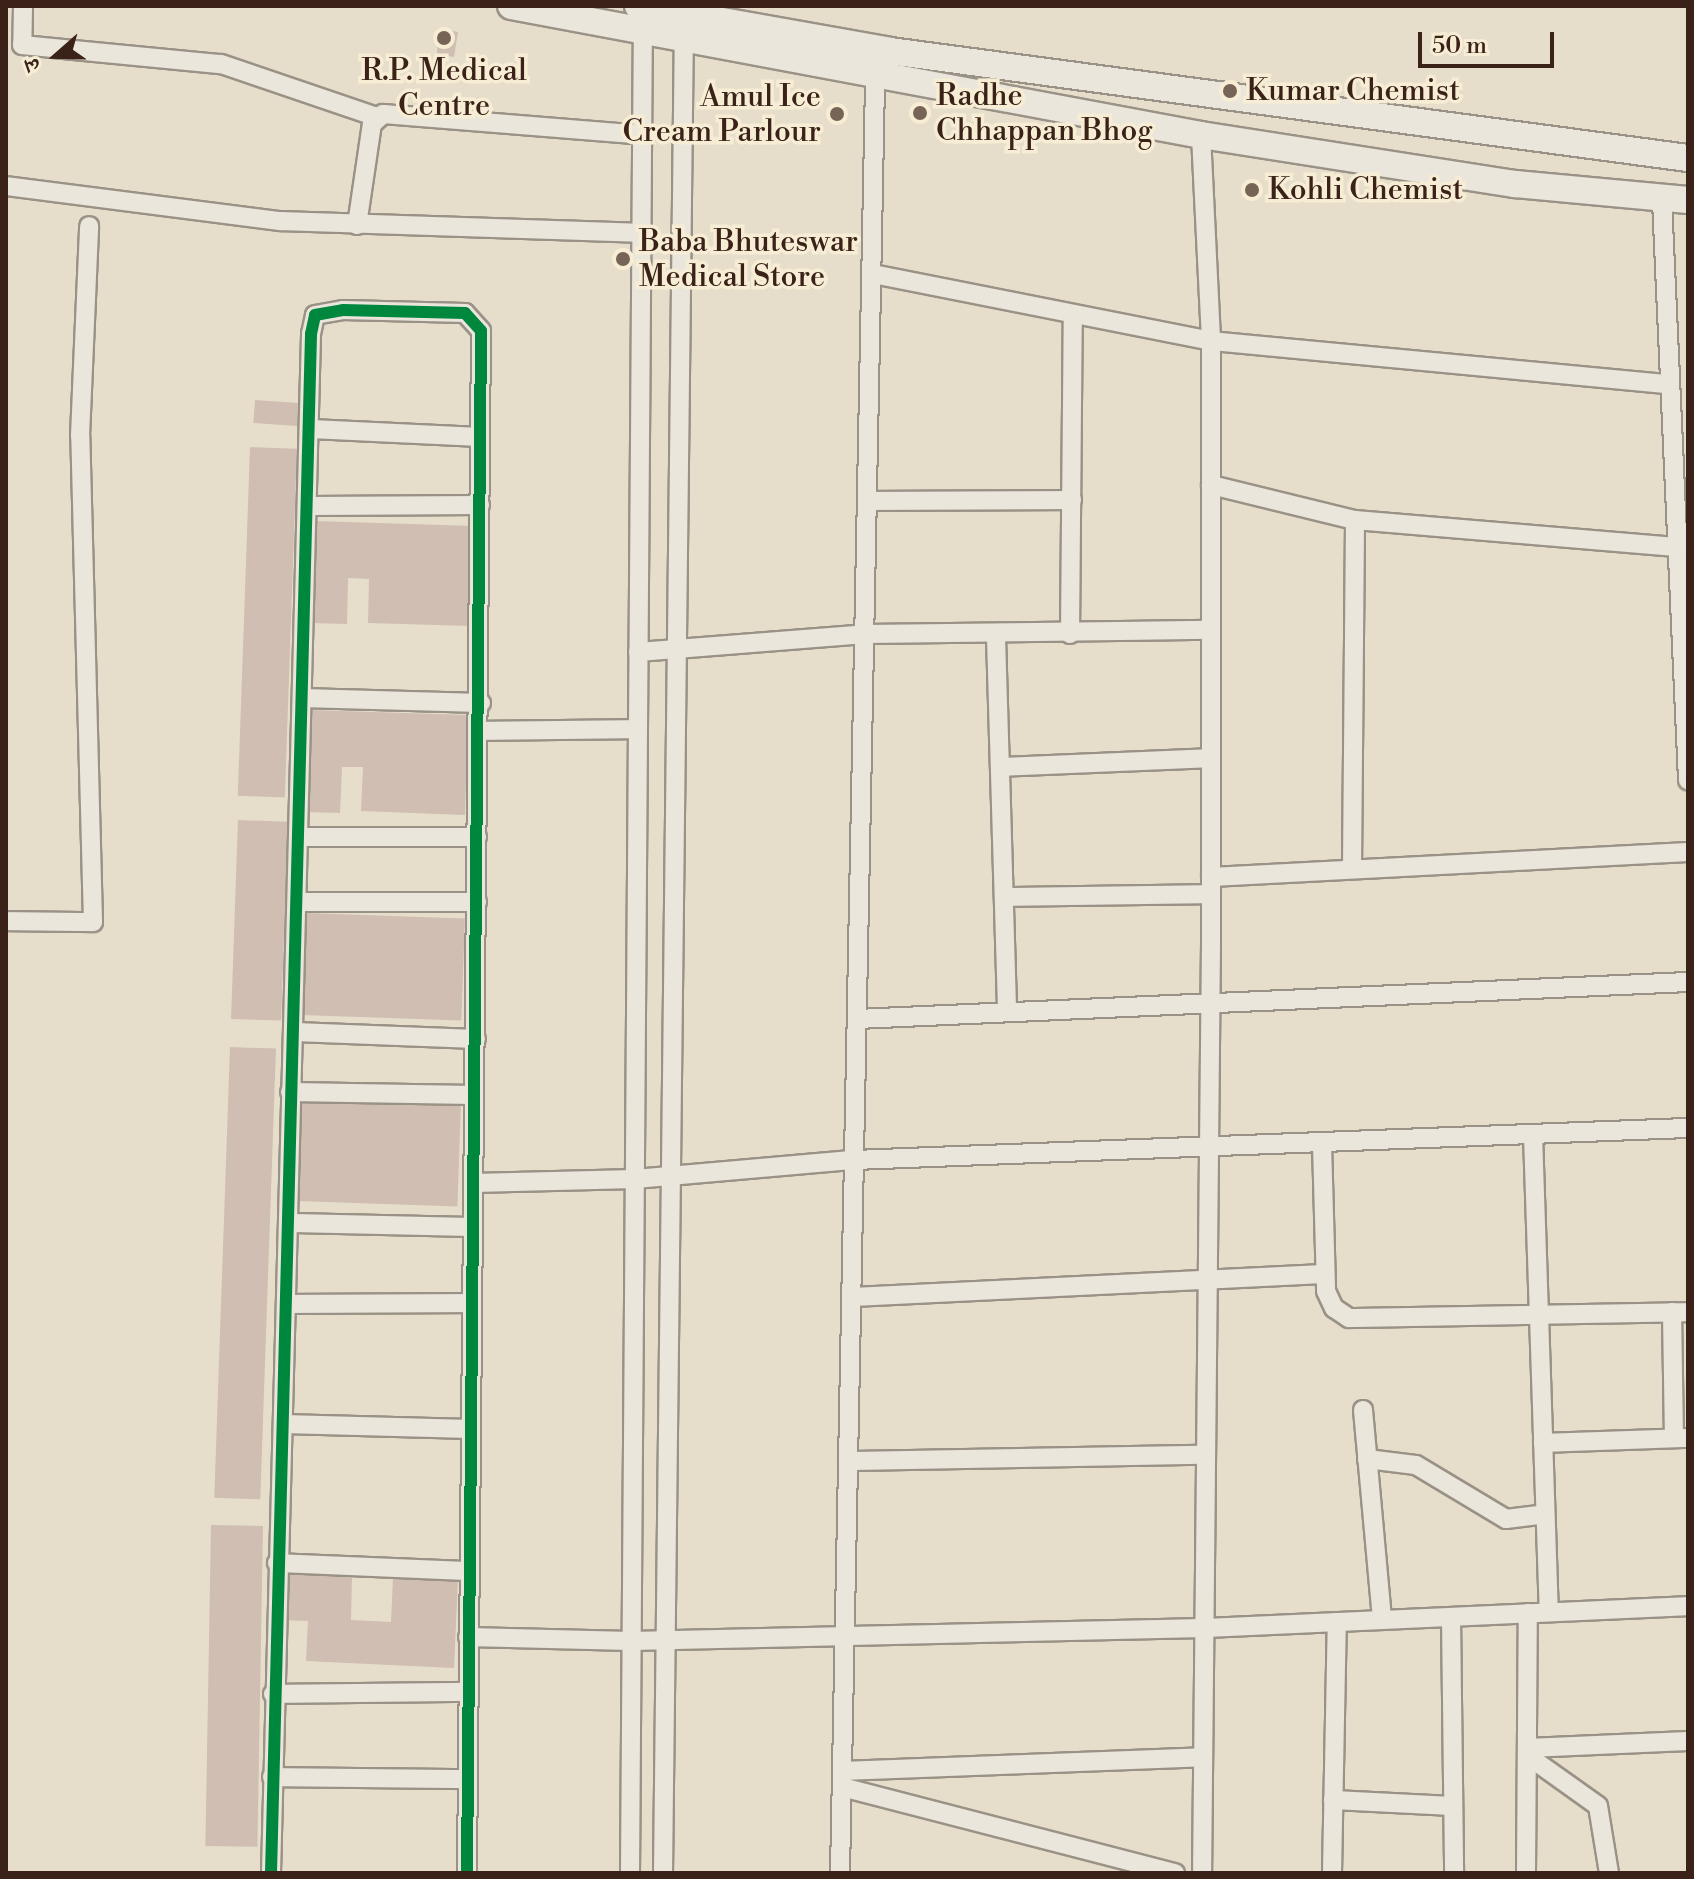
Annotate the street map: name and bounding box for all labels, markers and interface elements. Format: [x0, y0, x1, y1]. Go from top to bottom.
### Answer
north arrow [16, 16, 96, 96]
scale bar [1422, 16, 1558, 66]
marker: R.P. Medical Centre [433, 27, 455, 49]
text: 50 m [1432, 31, 1487, 61]
place label: R.P. Medical Centre [361, 53, 527, 124]
text: उ [18, 55, 48, 74]
place label: Kumar Chemist [1246, 73, 1460, 109]
place label: Radhe Chhappan Bhog [936, 78, 1153, 148]
place label: Amul Ice Cream Parlour [622, 79, 821, 150]
marker: Kumar Chemist [1221, 82, 1239, 100]
marker: Radhe Chhappan Bhog [911, 104, 929, 122]
marker: Amul Ice Cream Parlour [828, 105, 846, 123]
place label: Kohli Chemist [1268, 172, 1463, 208]
marker: Kohli Chemist [1243, 181, 1261, 199]
place label: Baba Bhuteswar Medical Store [639, 224, 858, 294]
marker: Baba Bhuteswar Medical Store [614, 250, 632, 268]

